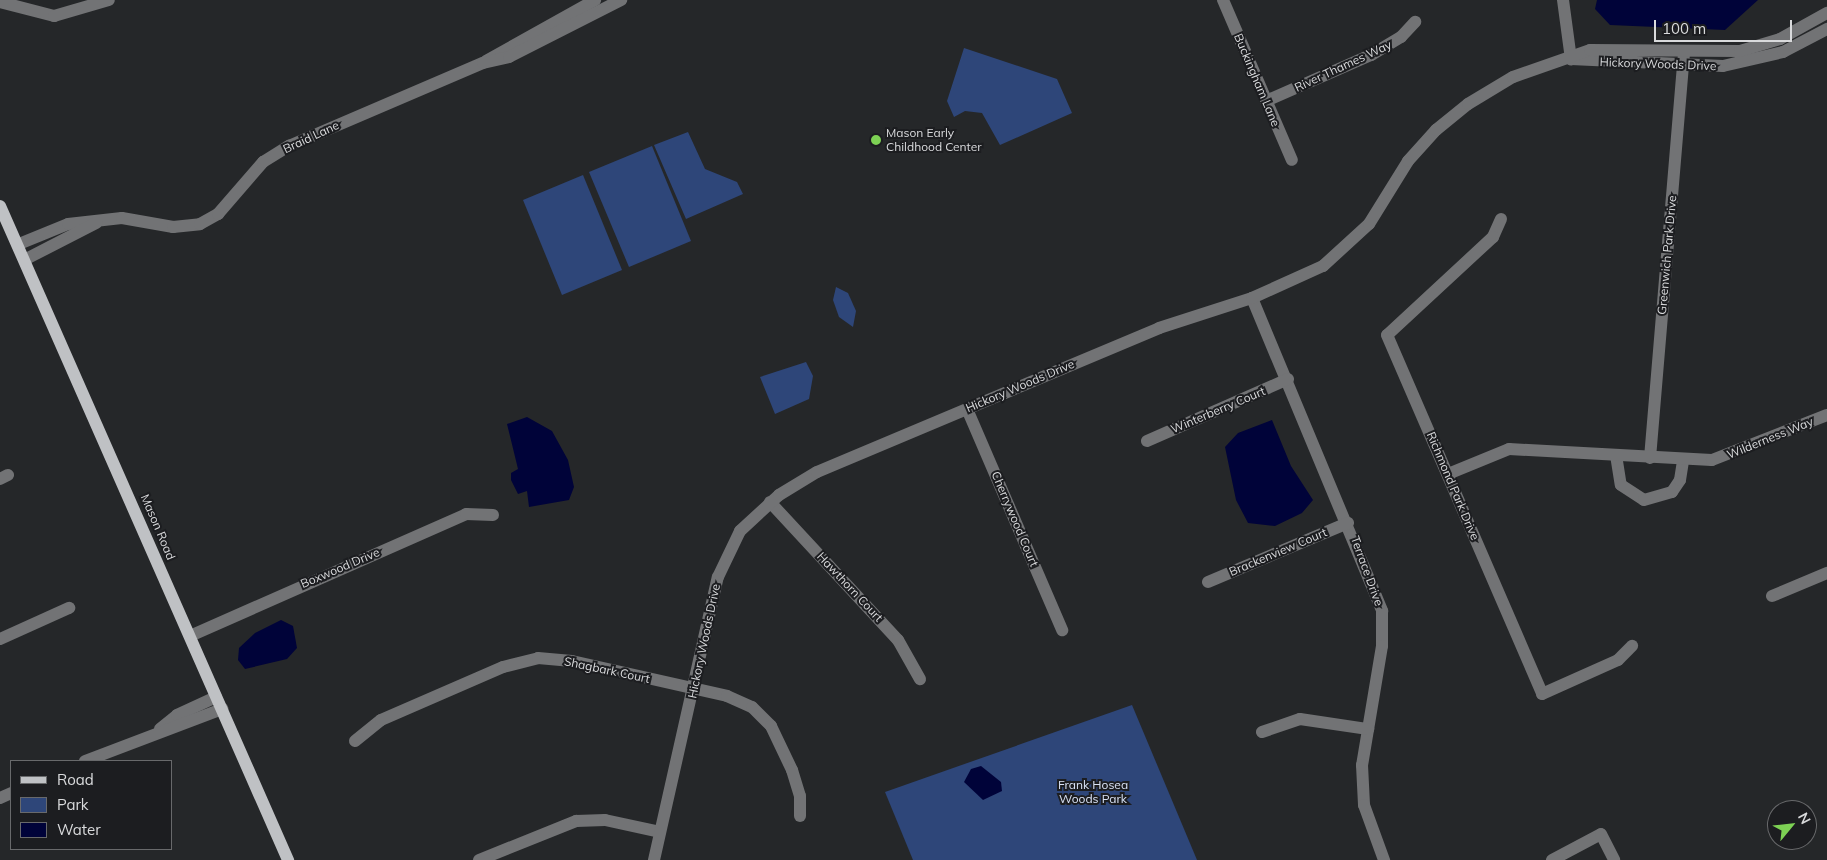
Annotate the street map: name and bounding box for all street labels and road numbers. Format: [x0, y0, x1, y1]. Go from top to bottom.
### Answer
street label: Buckingham Lane [1231, 31, 1283, 129]
street label: River Thames Way [1292, 37, 1394, 95]
street label: Hickory Woods Drive [1599, 55, 1717, 73]
street label: Braid Lane [281, 118, 341, 156]
street label: Greenwich Park Drive [1655, 195, 1679, 315]
street label: Hickory Woods Drive [963, 357, 1077, 415]
street label: Winterberry Court [1169, 384, 1267, 436]
street label: Wilderness Way [1725, 414, 1815, 462]
street label: Richmond Park Drive [1424, 430, 1482, 542]
street label: Cherrywood Court [988, 469, 1042, 569]
street label: Mason Road [138, 492, 178, 562]
street label: Brackenview Court [1227, 525, 1329, 579]
street label: Terrace Drive [1348, 534, 1386, 608]
street label: Boxwood Drive [298, 545, 382, 591]
street label: Hawthorn Court [814, 549, 886, 625]
street label: Hickory Woods Drive [685, 582, 723, 700]
street label: Shagbark Court [563, 654, 651, 686]

